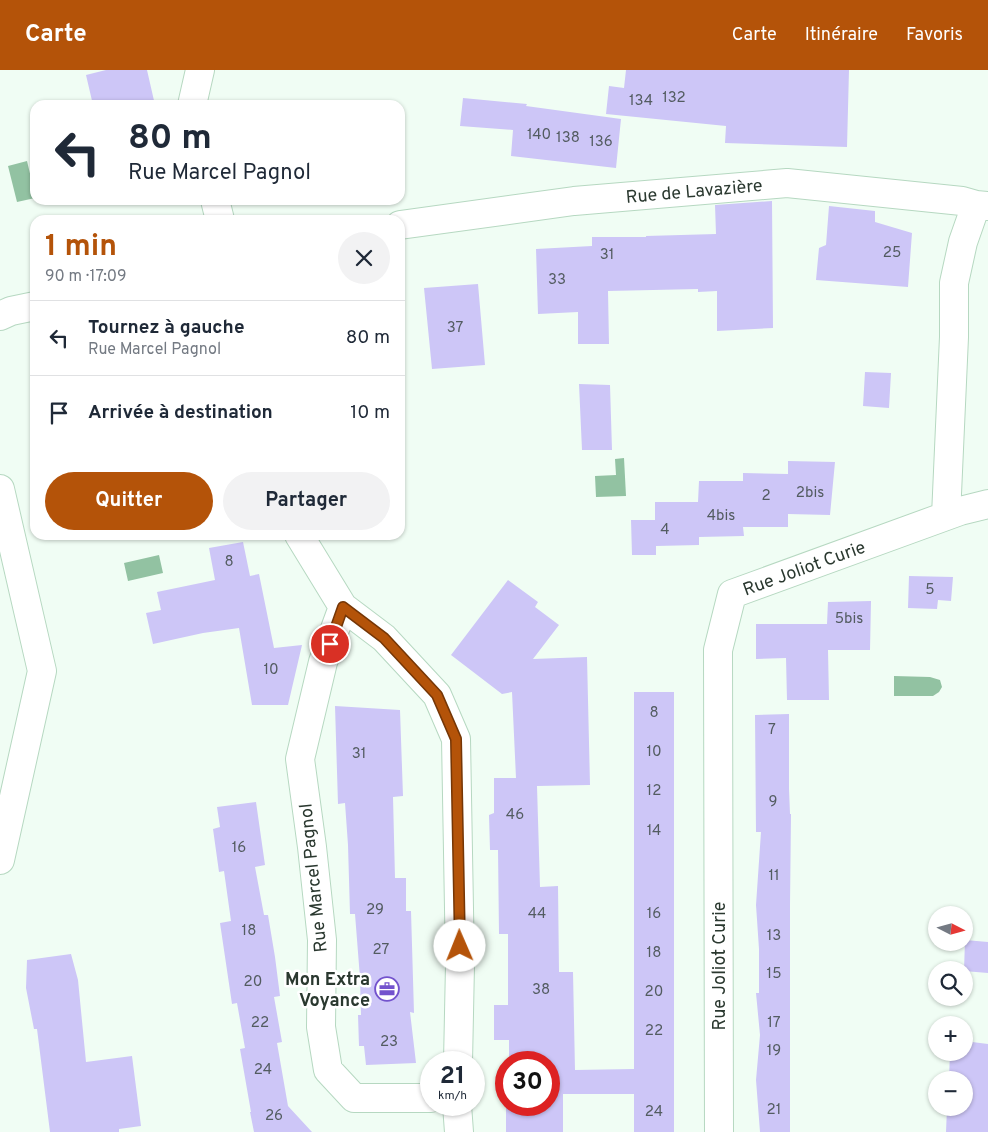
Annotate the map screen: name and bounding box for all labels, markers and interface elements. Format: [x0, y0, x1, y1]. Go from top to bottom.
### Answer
text: Carte [25, 20, 87, 50]
text: Carte [732, 24, 777, 47]
text: Itinéraire [805, 24, 878, 47]
text: Favoris [906, 24, 963, 47]
house number: 132 [662, 89, 686, 108]
house number: 134 [629, 92, 653, 111]
text: 80 m [128, 117, 212, 161]
icon: left [45, 120, 110, 185]
house number: 140 [527, 126, 551, 145]
house number: 138 [556, 129, 580, 148]
house number: 136 [589, 133, 613, 152]
text: Rue Marcel Pagnol [128, 160, 311, 187]
street label: Rue de Lavazière [625, 175, 763, 210]
text: 1 min [45, 229, 117, 266]
button: close [338, 232, 390, 284]
house number: 25 [883, 244, 901, 263]
house number: 31 [600, 246, 614, 265]
text: 90 m · 17:09 [45, 267, 127, 287]
house number: 33 [548, 271, 566, 290]
text: Tournez à gauche [88, 316, 245, 340]
house number: 37 [447, 319, 464, 338]
icon: left [45, 324, 73, 352]
text: 80 m [346, 326, 390, 350]
text: Rue Marcel Pagnol [88, 340, 221, 360]
icon: arrive [45, 399, 73, 427]
text: Arrivée à destination [88, 401, 273, 425]
text: 10 m [350, 401, 390, 425]
button: Quitter [45, 472, 213, 530]
button: Partager [223, 472, 390, 530]
house number: 2bis [796, 484, 824, 503]
house number: 2 [761, 487, 771, 506]
house number: 4bis [707, 507, 735, 526]
house number: 4 [660, 521, 670, 540]
street label: Rue Joliot Curie [740, 537, 869, 602]
house number: 8 [224, 553, 234, 572]
house number: 5 [925, 581, 935, 600]
house number: 5bis [835, 610, 863, 629]
pin [309, 623, 351, 665]
icon: arrive [316, 630, 344, 658]
house number: 10 [263, 661, 279, 680]
house number: 8 [649, 704, 659, 723]
house number: 7 [768, 721, 776, 740]
house number: 10 [646, 743, 662, 762]
house number: 31 [352, 745, 366, 764]
house number: 12 [647, 782, 661, 801]
house number: 9 [769, 793, 777, 812]
street label: Rue Marcel Pagnol [295, 802, 334, 954]
house number: 46 [506, 806, 524, 825]
house number: 14 [647, 822, 661, 841]
house number: 16 [232, 839, 246, 858]
house number: 11 [768, 867, 780, 886]
house number: 29 [366, 901, 384, 920]
street label: Rue Joliot Curie [709, 902, 732, 1030]
house number: 44 [528, 905, 546, 924]
house number: 16 [647, 905, 661, 924]
north arrow [928, 906, 972, 951]
map controls [928, 906, 973, 1116]
position arrow [433, 919, 485, 971]
house number: 18 [242, 922, 256, 941]
house number: 13 [767, 927, 781, 946]
house number: 27 [373, 941, 390, 960]
house number: 18 [647, 944, 661, 963]
button: search [928, 961, 973, 1006]
house number: 15 [767, 965, 781, 984]
place label: Mon Extra Voyance [285, 969, 370, 1013]
house number: 20 [244, 973, 262, 992]
office icon: Mon Extra Voyance [374, 976, 400, 1002]
house number: 38 [532, 981, 550, 1000]
house number: 20 [645, 983, 663, 1002]
house number: 22 [251, 1014, 269, 1033]
house number: 17 [767, 1014, 781, 1033]
button: + [928, 1016, 973, 1061]
house number: 22 [645, 1022, 663, 1041]
house number: 23 [380, 1033, 398, 1052]
house number: 19 [767, 1042, 781, 1061]
speed limit sign: 30 [495, 1051, 560, 1116]
house number: 24 [254, 1061, 272, 1080]
text: 21 [440, 1061, 465, 1093]
button: − [928, 1071, 973, 1116]
text: km/h [438, 1088, 467, 1104]
house number: 21 [767, 1101, 781, 1120]
house number: 24 [645, 1103, 663, 1122]
house number: 26 [265, 1107, 283, 1126]

